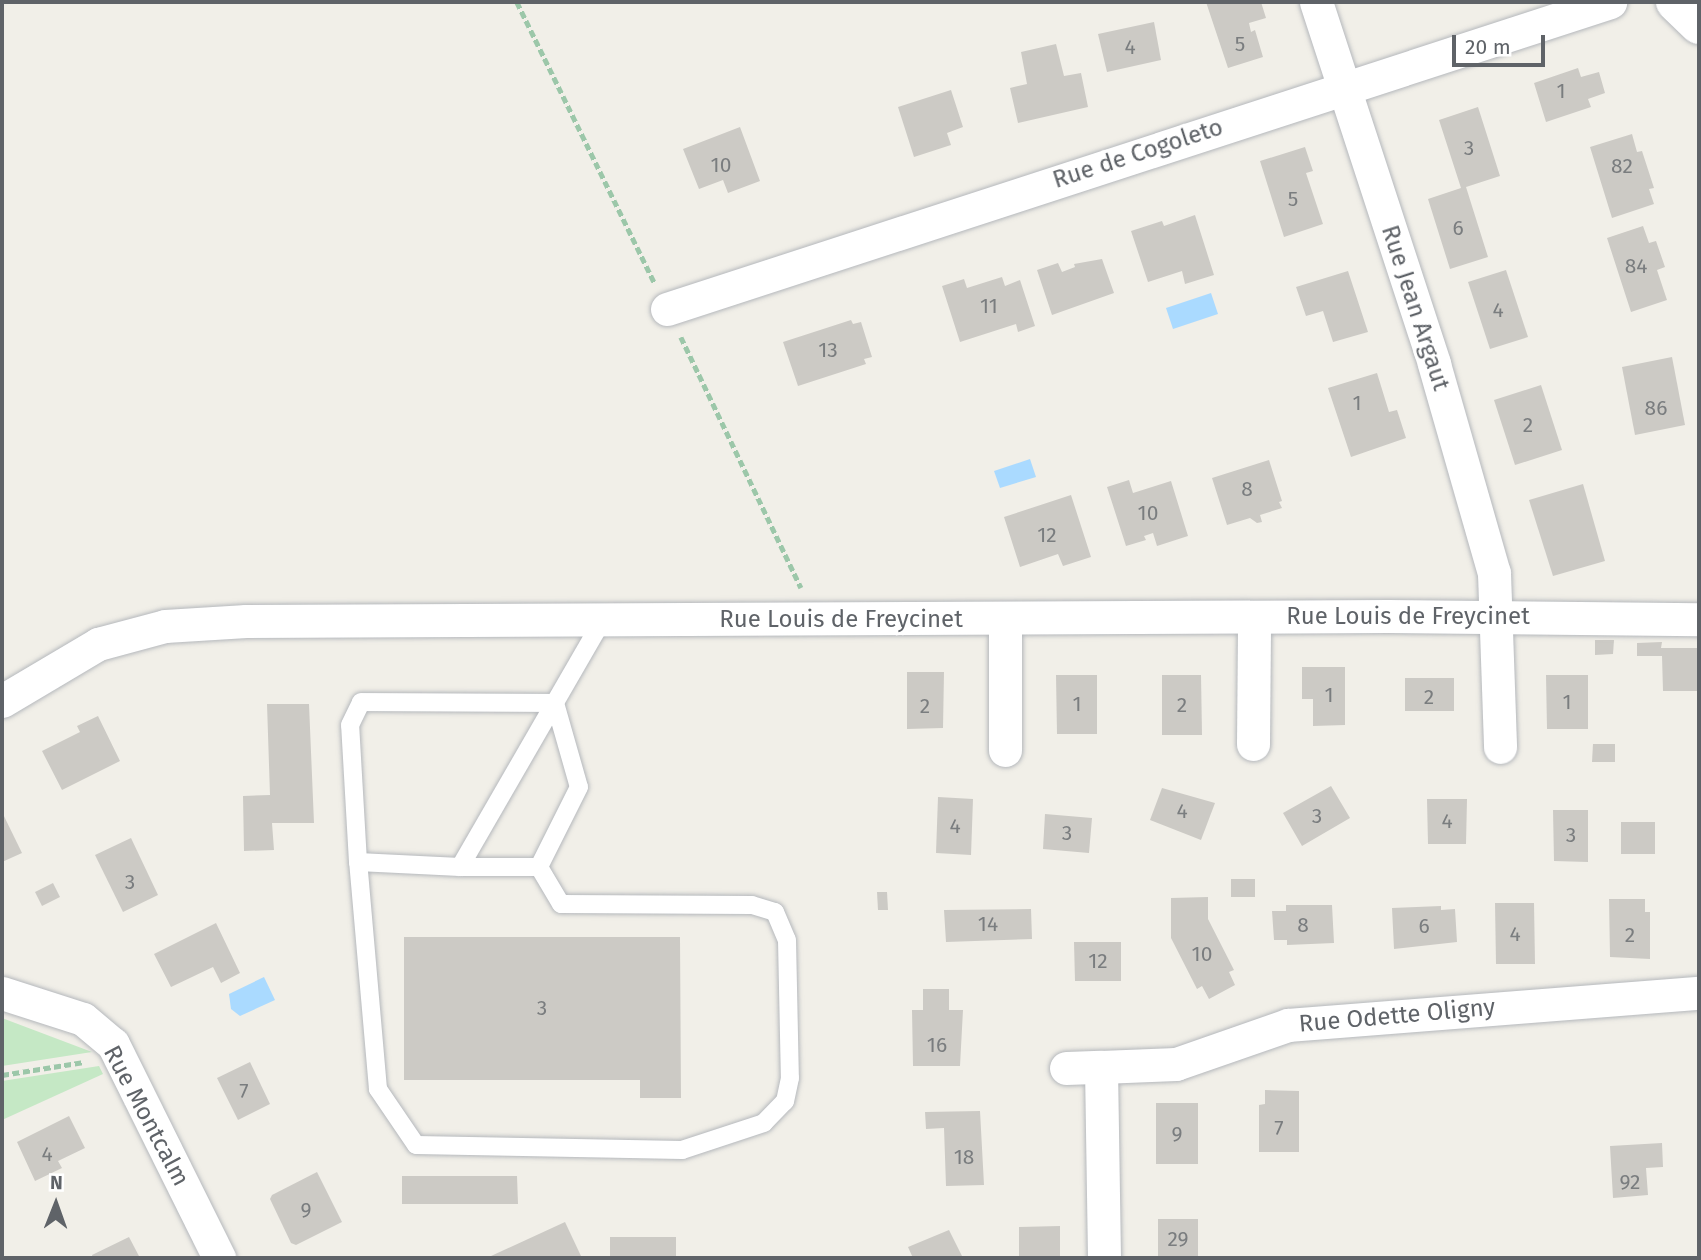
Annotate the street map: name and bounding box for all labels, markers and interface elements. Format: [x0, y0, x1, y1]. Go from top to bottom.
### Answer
scale bar [1456, 21, 1549, 65]
house number: 5 [1235, 31, 1245, 57]
house number: 4 [1124, 34, 1136, 60]
text: 20 m [1465, 34, 1511, 60]
house number: 1 [1556, 78, 1566, 104]
street label: Rue de Cogoleto [1049, 113, 1227, 195]
house number: 3 [1464, 135, 1474, 161]
house number: 10 [711, 152, 731, 178]
house number: 82 [1611, 153, 1633, 179]
house number: 5 [1288, 186, 1298, 212]
house number: 6 [1452, 215, 1464, 241]
street label: Rue Jean Argaut [1375, 222, 1455, 394]
house number: 84 [1625, 253, 1647, 279]
house number: 11 [980, 293, 998, 319]
house number: 4 [1492, 297, 1504, 323]
house number: 13 [818, 337, 838, 363]
house number: 1 [1352, 390, 1362, 416]
house number: 86 [1645, 395, 1667, 421]
house number: 2 [1523, 412, 1533, 438]
house number: 8 [1241, 476, 1253, 502]
house number: 10 [1138, 500, 1158, 526]
house number: 12 [1037, 522, 1057, 548]
street label: Rue Louis de Freycinet [1286, 603, 1530, 631]
street label: Rue Louis de Freycinet [719, 606, 963, 634]
house number: 1 [1324, 682, 1334, 708]
house number: 2 [1424, 684, 1434, 710]
house number: 1 [1562, 689, 1572, 715]
house number: 1 [1072, 691, 1082, 717]
house number: 2 [1177, 692, 1187, 718]
house number: 2 [920, 693, 930, 719]
house number: 4 [1176, 798, 1188, 824]
house number: 3 [1312, 803, 1322, 829]
house number: 4 [1441, 808, 1453, 834]
house number: 4 [949, 813, 961, 839]
house number: 3 [1062, 820, 1072, 846]
house number: 3 [1566, 822, 1576, 848]
house number: 3 [125, 869, 135, 895]
house number: 14 [978, 911, 998, 937]
house number: 8 [1297, 912, 1309, 938]
house number: 6 [1418, 913, 1430, 939]
house number: 4 [1509, 921, 1521, 947]
house number: 2 [1625, 922, 1635, 948]
house number: 10 [1192, 941, 1212, 967]
house number: 12 [1088, 948, 1108, 974]
street label: Rue Odette Oligny [1298, 993, 1496, 1039]
house number: 3 [537, 995, 547, 1021]
house number: 16 [927, 1032, 947, 1058]
street label: Rue Montcalm [97, 1041, 195, 1191]
house number: 7 [239, 1078, 249, 1104]
house number: 7 [1274, 1115, 1284, 1141]
house number: 9 [1171, 1121, 1183, 1147]
house number: 4 [41, 1141, 53, 1167]
house number: 18 [954, 1144, 974, 1170]
north arrow [21, 1169, 91, 1239]
house number: 92 [1620, 1169, 1640, 1195]
text: N [50, 1171, 63, 1194]
house number: 9 [300, 1197, 312, 1223]
house number: 29 [1167, 1226, 1189, 1252]

